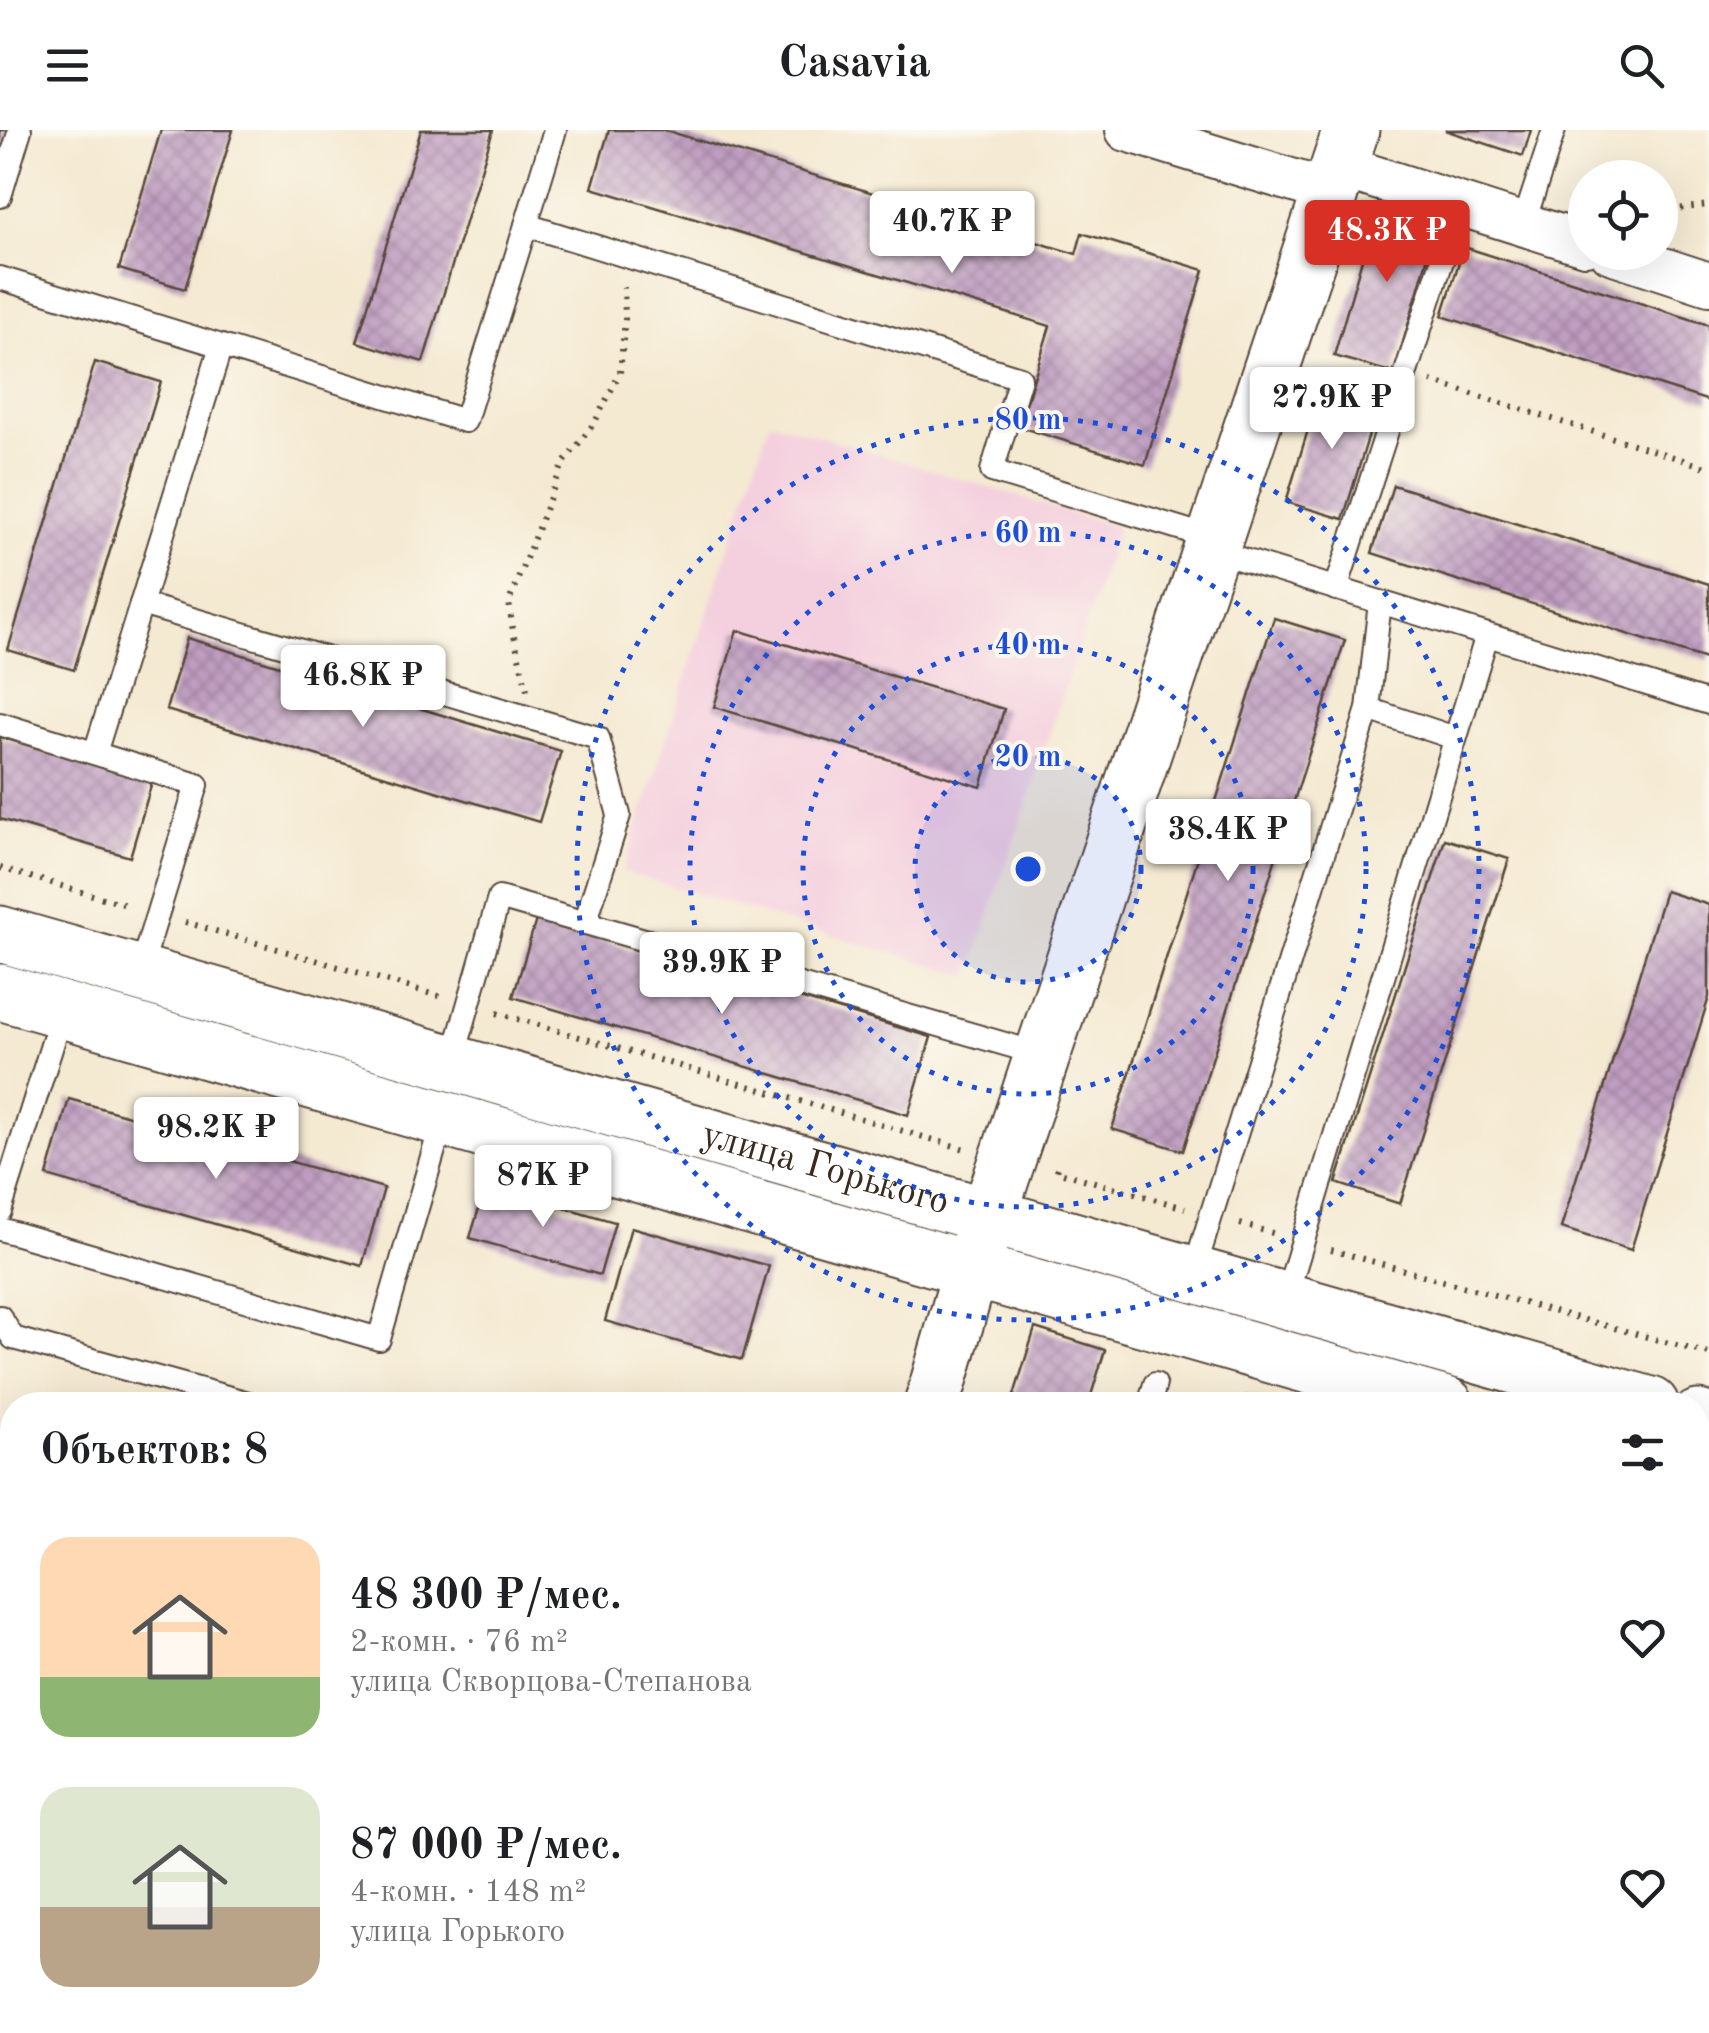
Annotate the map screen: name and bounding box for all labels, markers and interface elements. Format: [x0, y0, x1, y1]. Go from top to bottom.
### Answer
icon: menu [40, 38, 95, 93]
icon: search [1614, 38, 1669, 93]
text: Casavia [778, 42, 931, 87]
map controls [1568, 160, 1678, 270]
button: locate [1568, 160, 1678, 270]
pin: 40.7K ₽ [860, 191, 1044, 276]
pin: 48.3K ₽ [1295, 200, 1479, 285]
text: 40.7K ₽ [892, 207, 1012, 239]
text: 48.3K ₽ [1327, 216, 1447, 248]
pin: 27.9K ₽ [1240, 367, 1424, 452]
text: 27.9K ₽ [1272, 383, 1392, 415]
text: 80 m [994, 406, 1062, 436]
text: 60 m [994, 519, 1062, 549]
text: 40 m [994, 631, 1062, 661]
pin: 46.8K ₽ [271, 645, 455, 730]
text: 46.8K ₽ [303, 661, 423, 693]
text: 20 m [994, 743, 1062, 773]
pin: 38.4K ₽ [1136, 799, 1320, 884]
text: 38.4K ₽ [1168, 815, 1288, 847]
centre of rings [1010, 851, 1046, 887]
pin: 39.9K ₽ [630, 932, 814, 1017]
text: 39.9K ₽ [662, 948, 782, 980]
pin: 98.2K ₽ [124, 1097, 308, 1182]
text: 98.2K ₽ [156, 1113, 276, 1145]
street label: улица Горького [697, 1116, 953, 1223]
pin: 87K ₽ [473, 1145, 613, 1230]
text: 87K ₽ [496, 1161, 590, 1193]
icon: filters [1615, 1425, 1670, 1480]
text: Объектов: 8 [40, 1431, 268, 1473]
text: 48 300 ₽/мес. [350, 1576, 622, 1618]
icon: home [120, 1577, 240, 1697]
icon: heart [1615, 1610, 1670, 1665]
text: 2-комн. · 76 m² [350, 1627, 568, 1659]
text: улица Скворцова-Степанова [350, 1667, 752, 1699]
text: 87 000 ₽/мес. [350, 1826, 622, 1868]
icon: home [120, 1827, 240, 1947]
icon: heart [1615, 1860, 1670, 1915]
text: 4-комн. · 148 m² [350, 1877, 586, 1909]
text: улица Горького [350, 1917, 565, 1949]

